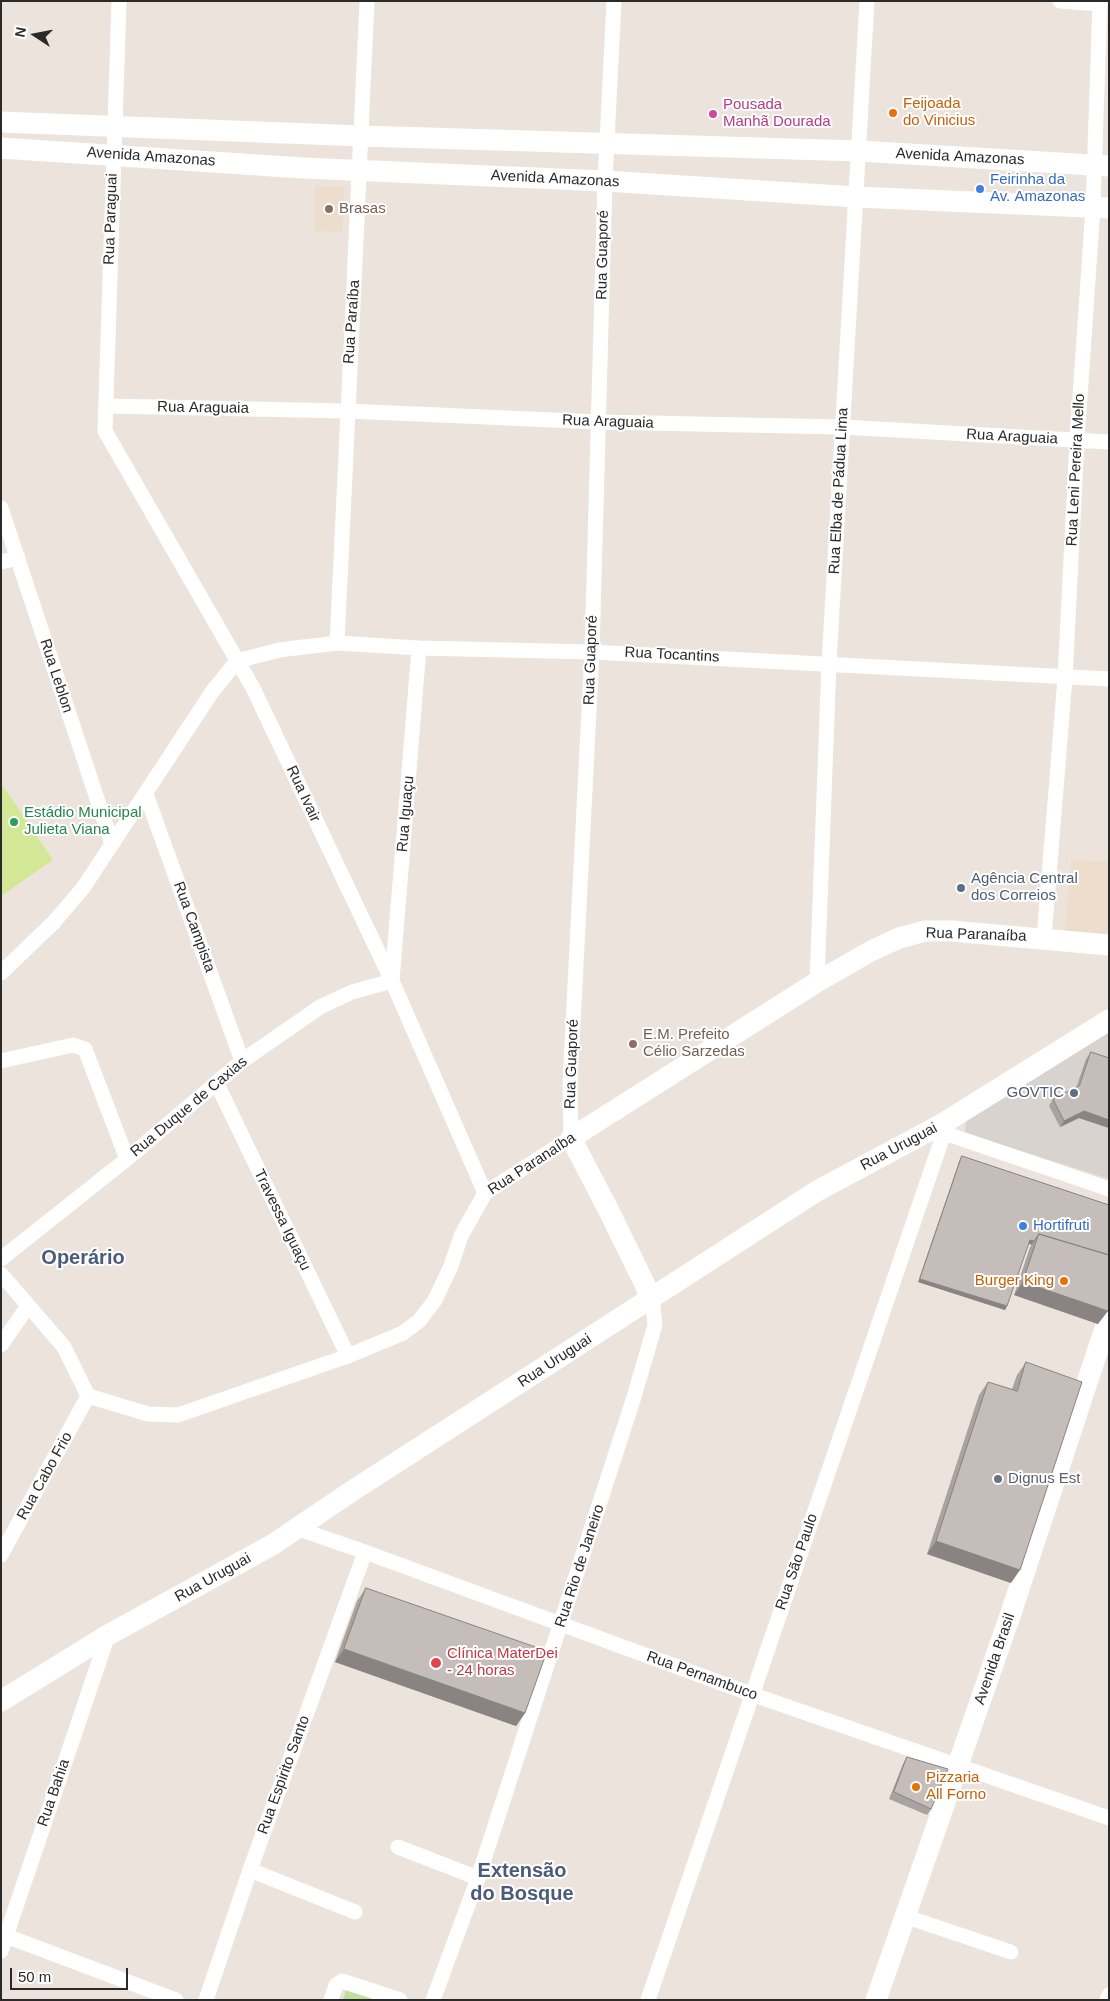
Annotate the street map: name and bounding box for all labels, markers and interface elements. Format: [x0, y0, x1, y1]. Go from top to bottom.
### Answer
north arrow [10, 10, 60, 60]
text: N [11, 26, 29, 39]
place label: Feijoada do Vinicius [903, 95, 975, 130]
place label: Pousada Manhã Dourada [723, 96, 831, 131]
marker: Feijoada do Vinicius [887, 107, 899, 119]
marker: Pousada Manhã Dourada [707, 108, 719, 120]
street label: Avenida Amazonas [86, 144, 216, 170]
street label: Avenida Amazonas [895, 145, 1025, 169]
street label: Avenida Amazonas [490, 167, 620, 191]
place label: Feirinha da Av. Amazonas [990, 171, 1085, 206]
street label: Rua Paraguai [100, 173, 122, 265]
marker: Feirinha da Av. Amazonas [974, 183, 986, 195]
place label: Brasas [339, 200, 386, 218]
marker: Brasas [323, 203, 335, 215]
street label: Rua Guaporé [593, 210, 613, 300]
street label: Rua Paraíba [340, 279, 364, 365]
street label: Rua Leni Pereira Mello [1063, 393, 1089, 547]
street label: Rua Araguaia [157, 398, 249, 418]
street label: Rua Elba de Pádua Lima [826, 407, 852, 575]
street label: Rua Araguaia [562, 411, 654, 433]
street label: Rua Araguaia [966, 426, 1058, 448]
street label: Rua Guaporé [580, 615, 602, 705]
street label: Rua Leblon [36, 637, 76, 715]
street label: Rua Tocantins [624, 644, 720, 666]
street label: Rua Ivair [282, 763, 324, 825]
street label: Rua Iguaçu [394, 775, 418, 853]
place label: Estádio Municipal Julieta Viana [24, 804, 142, 839]
marker: Estádio Municipal Julieta Viana [8, 816, 20, 828]
place label: Agência Central dos Correios [971, 870, 1078, 905]
street label: Rua Campista [169, 879, 219, 975]
marker: Agência Central dos Correios [955, 882, 967, 894]
street label: Rua Paranaíba [925, 924, 1027, 946]
street label: Rua Guaporé [561, 1019, 583, 1109]
place label: E.M. Prefeito Célio Sarzedas [643, 1026, 745, 1061]
marker: E.M. Prefeito Célio Sarzedas [627, 1038, 639, 1050]
street label: Rua Duque de Caxias [127, 1053, 251, 1161]
place label: GOVTIC [1006, 1084, 1064, 1102]
marker: GOVTIC [1068, 1087, 1080, 1099]
street label: Rua Uruguai [858, 1119, 940, 1175]
street label: Rua Paranaíba [485, 1129, 579, 1199]
street label: Travessa Iguaçu [250, 1166, 314, 1274]
place label: Hortifruti [1033, 1217, 1090, 1235]
marker: Hortifruti [1017, 1220, 1029, 1232]
district label: Operário [41, 1246, 125, 1270]
place label: Burger King [975, 1272, 1054, 1290]
marker: Burger King [1058, 1275, 1070, 1287]
street label: Rua Uruguai [515, 1331, 595, 1391]
street label: Rua Cabo Frio [13, 1429, 77, 1523]
place label: Dignus Est [1008, 1470, 1081, 1488]
marker: Dignus Est [992, 1473, 1004, 1485]
street label: Rua Rio de Janeiro [552, 1502, 608, 1630]
street label: Rua São Paulo [772, 1511, 822, 1613]
street label: Rua Uruguai [172, 1550, 254, 1606]
street label: Avenida Brasil [971, 1611, 1019, 1707]
place label: Clínica MaterDei - 24 horas [447, 1645, 558, 1680]
street label: Rua Pernambuco [644, 1648, 760, 1704]
marker: Clínica MaterDei - 24 horas [429, 1656, 443, 1670]
street label: Rua Espirito Santo [254, 1713, 314, 1837]
street label: Rua Bahia [34, 1757, 74, 1829]
place label: Pizzaria All Forno [926, 1769, 986, 1804]
marker: Pizzaria All Forno [910, 1781, 922, 1793]
district label: Extensão do Bosque [470, 1859, 574, 1906]
scale bar [12, 1958, 130, 1990]
text: 50 m [18, 1968, 51, 1985]

